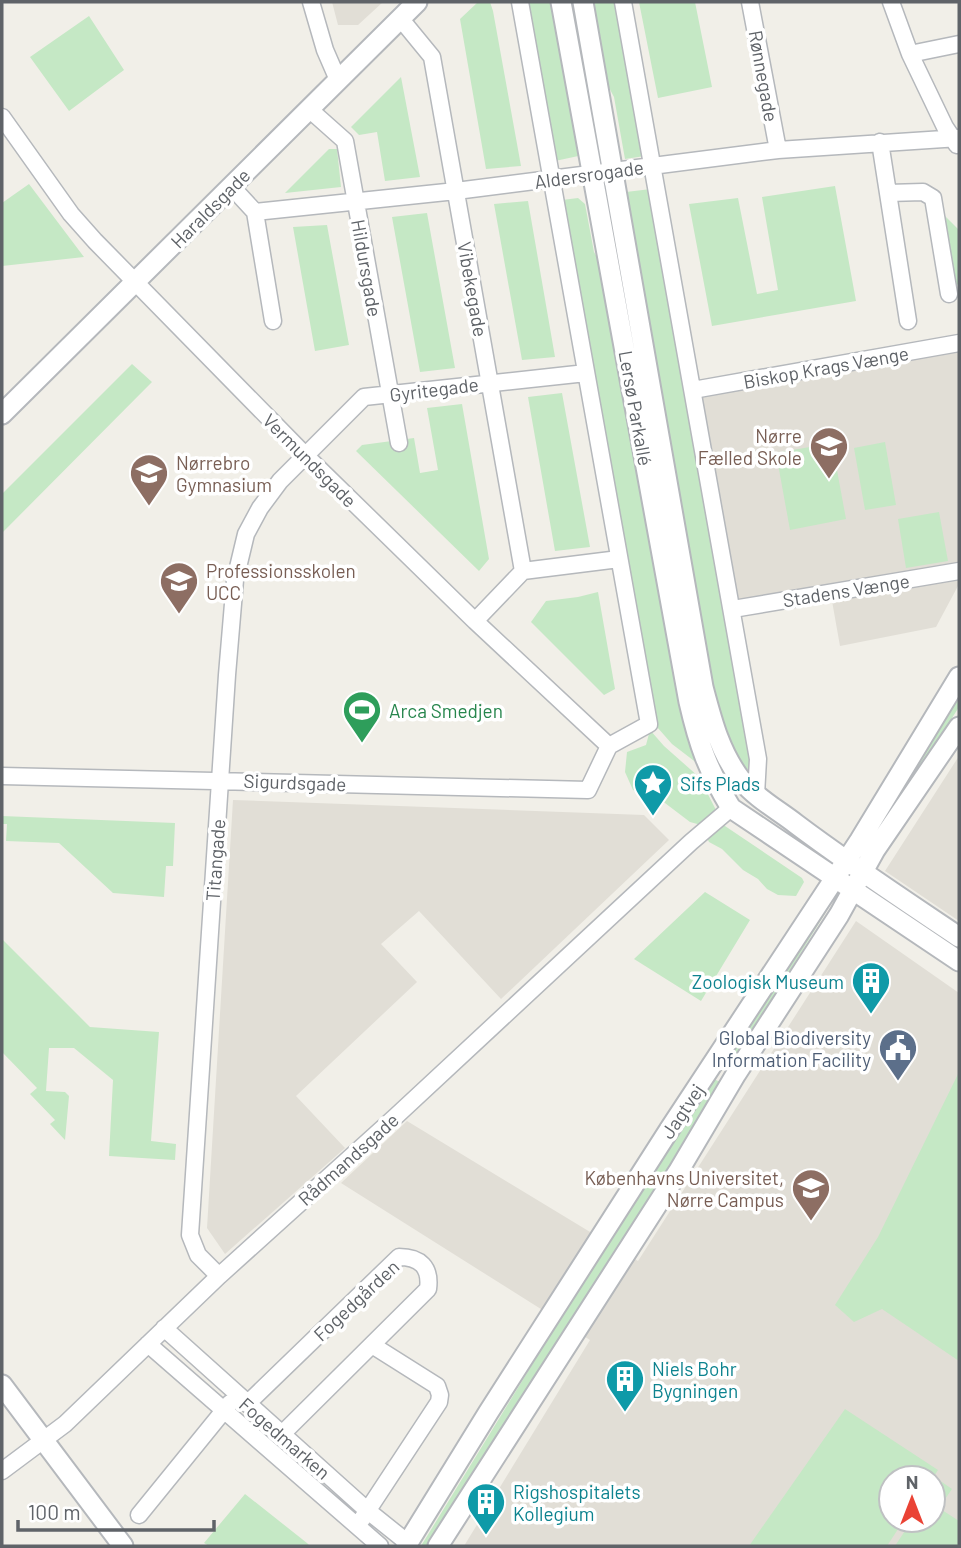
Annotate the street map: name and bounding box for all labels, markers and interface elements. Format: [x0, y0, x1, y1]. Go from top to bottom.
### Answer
street label: Rønnegade [745, 28, 783, 124]
street label: Aldersrogade [533, 155, 645, 193]
street label: Haraldsgade [165, 163, 255, 253]
street label: Hildursgade [347, 217, 387, 319]
street label: Vibekegade [453, 240, 493, 338]
street label: Biskop Krags Vænge [742, 341, 910, 393]
street label: Lersø Parkallé [615, 349, 657, 467]
street label: Gyritegade [388, 372, 480, 406]
street label: Vermundsgade [258, 408, 362, 512]
place label: Nørre Fælled Skole [698, 424, 802, 469]
school or university icon: Nørre Fælled Skole [808, 425, 850, 480]
place label: Nørrebro Gymnasium [176, 451, 272, 496]
school or university icon: Nørrebro Gymnasium [128, 452, 170, 507]
place label: Professionsskolen UCC [206, 559, 356, 604]
school or university icon: Professionsskolen UCC [158, 560, 200, 615]
street label: Stadens Vænge [781, 569, 911, 611]
sports icon: Arca Smedjen [341, 689, 383, 744]
place label: Arca Smedjen [389, 699, 503, 722]
place icon: Sifs Plads [632, 762, 674, 817]
street label: Sigurdsgade [243, 769, 347, 795]
place label: Sifs Plads [680, 772, 760, 795]
street label: Titangade [201, 818, 229, 902]
building icon: Zoologisk Museum [850, 960, 892, 1015]
place label: Zoologisk Museum [692, 970, 844, 993]
place label: Global Biodiversity Information Facility [712, 1026, 871, 1071]
public building icon: Global Biodiversity Information Facility [877, 1027, 919, 1082]
street label: Jagtvej [655, 1079, 709, 1143]
street label: Rådmandsgade [293, 1108, 403, 1210]
place label: Københavns Universitet, Nørre Campus [584, 1166, 784, 1211]
school or university icon: Københavns Universitet, Nørre Campus [790, 1167, 832, 1222]
street label: Fogedgården [308, 1255, 404, 1345]
place label: Niels Bohr Bygningen [652, 1357, 738, 1402]
building icon: Niels Bohr Bygningen [604, 1358, 646, 1413]
street label: Fogedmarken [235, 1392, 335, 1484]
north arrow [877, 1464, 947, 1534]
text: N [906, 1470, 918, 1493]
place label: Rigshospitalets Kollegium [513, 1480, 641, 1525]
building icon: Rigshospitalets Kollegium [465, 1481, 507, 1536]
scale bar [18, 1488, 214, 1532]
text: 100 m [28, 1499, 81, 1524]

